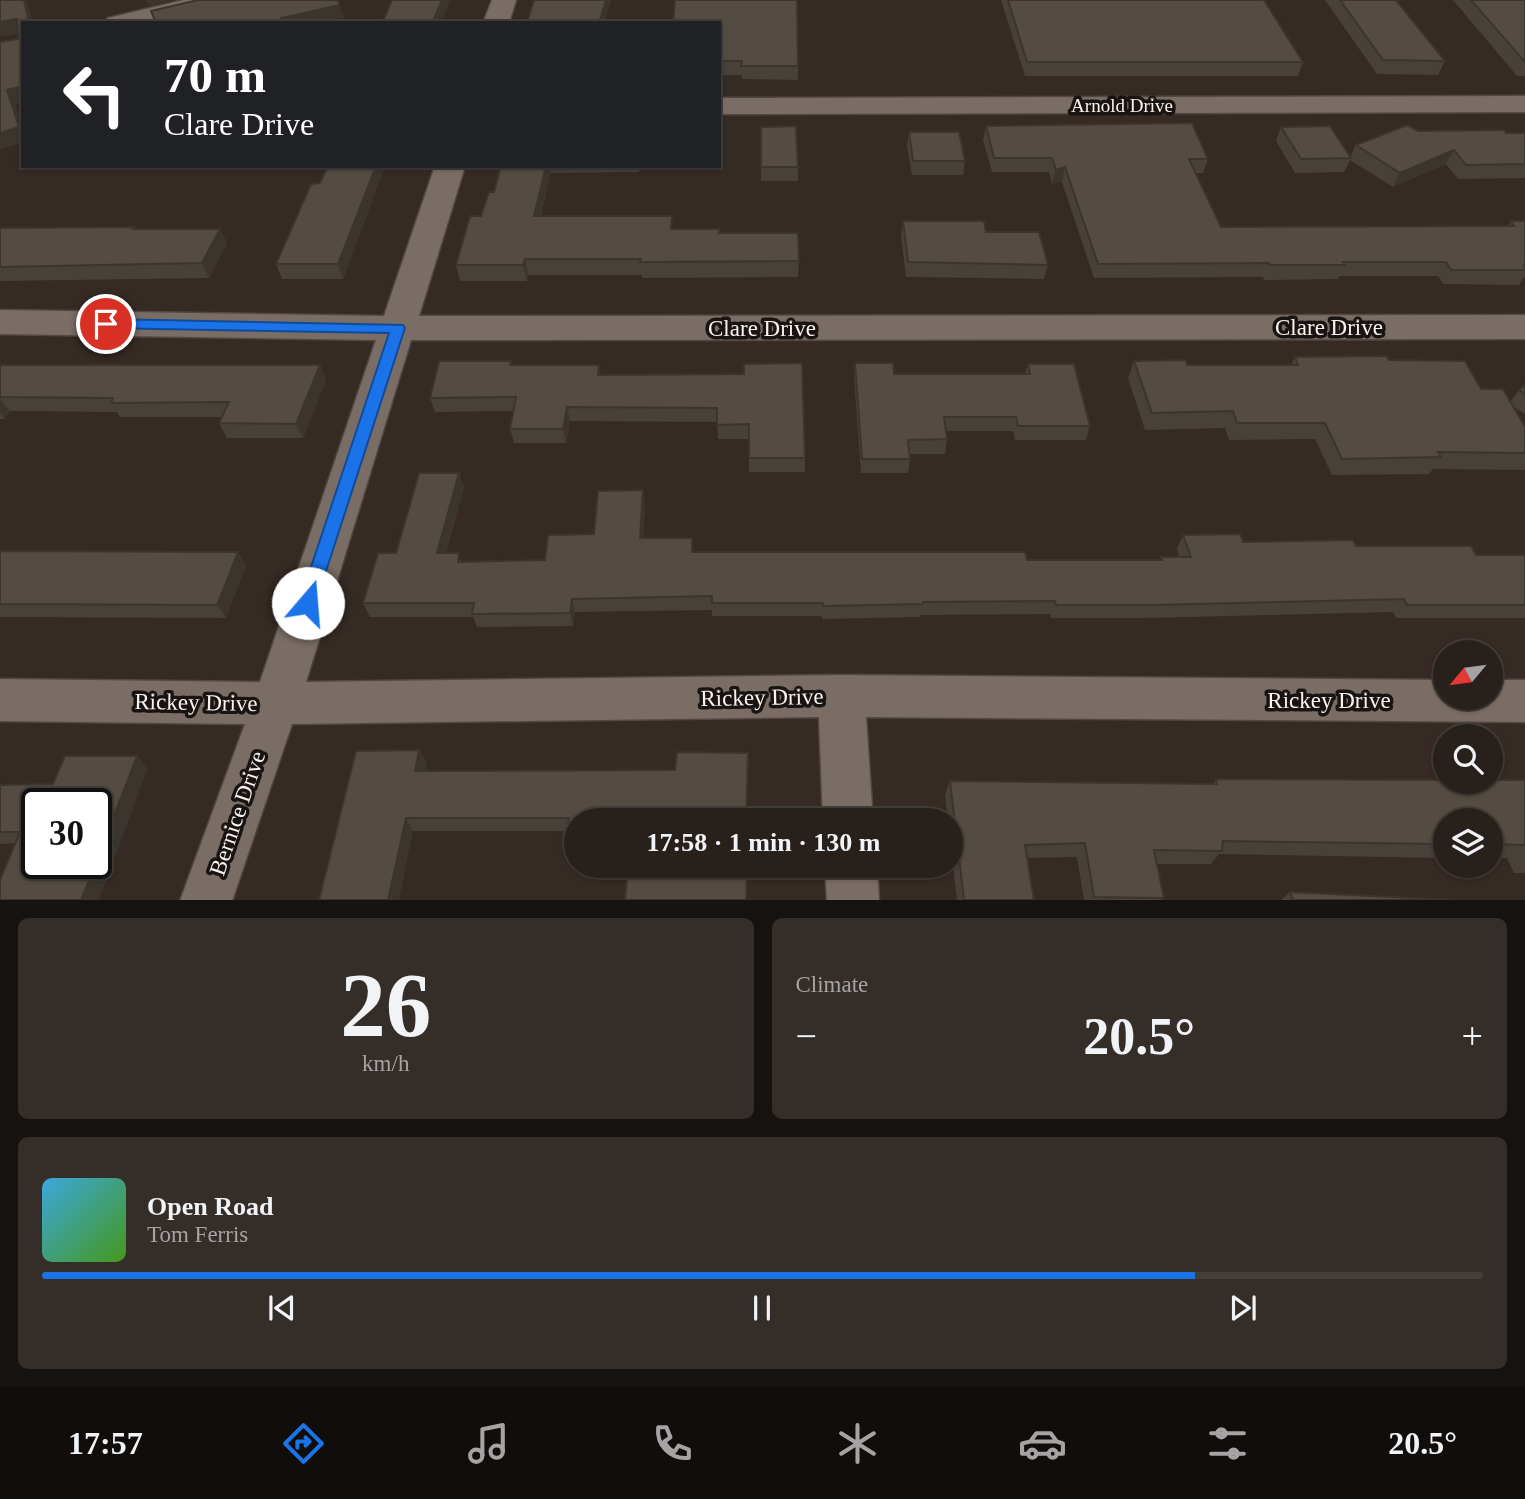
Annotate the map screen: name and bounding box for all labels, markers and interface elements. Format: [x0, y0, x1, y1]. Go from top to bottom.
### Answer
text: 70 m [164, 48, 266, 103]
icon: left [49, 49, 140, 140]
street label: Arnold Drive [1071, 95, 1173, 116]
text: Clare Drive [164, 106, 314, 142]
pin [76, 294, 136, 354]
icon: arrive [87, 305, 125, 343]
street label: Clare Drive [1275, 315, 1383, 340]
street label: Clare Drive [708, 316, 816, 341]
position arrow [271, 566, 345, 640]
north arrow [1433, 640, 1503, 710]
map controls [1433, 640, 1503, 878]
street label: Rickey Drive [700, 684, 824, 711]
street label: Rickey Drive [1267, 688, 1391, 713]
street label: Rickey Drive [134, 689, 258, 716]
button: search [1433, 724, 1503, 794]
street label: Bernice Drive [205, 748, 270, 879]
speed limit sign: 30 [21, 788, 112, 879]
button: layers [1433, 808, 1503, 878]
text: 17:58 · 1 min · 130 m [647, 828, 881, 857]
text: 26 [340, 955, 431, 1056]
text: Climate [796, 972, 868, 997]
text: 20.5° [1083, 1008, 1195, 1065]
text: − [796, 1015, 817, 1057]
text: + [1462, 1015, 1483, 1057]
text: km/h [362, 1051, 409, 1076]
text: Open Road [147, 1192, 273, 1221]
text: Tom Ferris [147, 1222, 248, 1247]
icon: previous [263, 1289, 301, 1327]
icon: pause [743, 1289, 781, 1327]
icon: next [1224, 1289, 1262, 1327]
icon: directions [279, 1419, 328, 1468]
icon: music [464, 1419, 513, 1468]
icon: phone [648, 1419, 697, 1468]
icon: climate [833, 1419, 882, 1468]
icon: car [1018, 1419, 1067, 1468]
icon: filters [1203, 1419, 1252, 1468]
text: 17:57 [68, 1425, 143, 1461]
text: 20.5° [1388, 1425, 1457, 1461]

